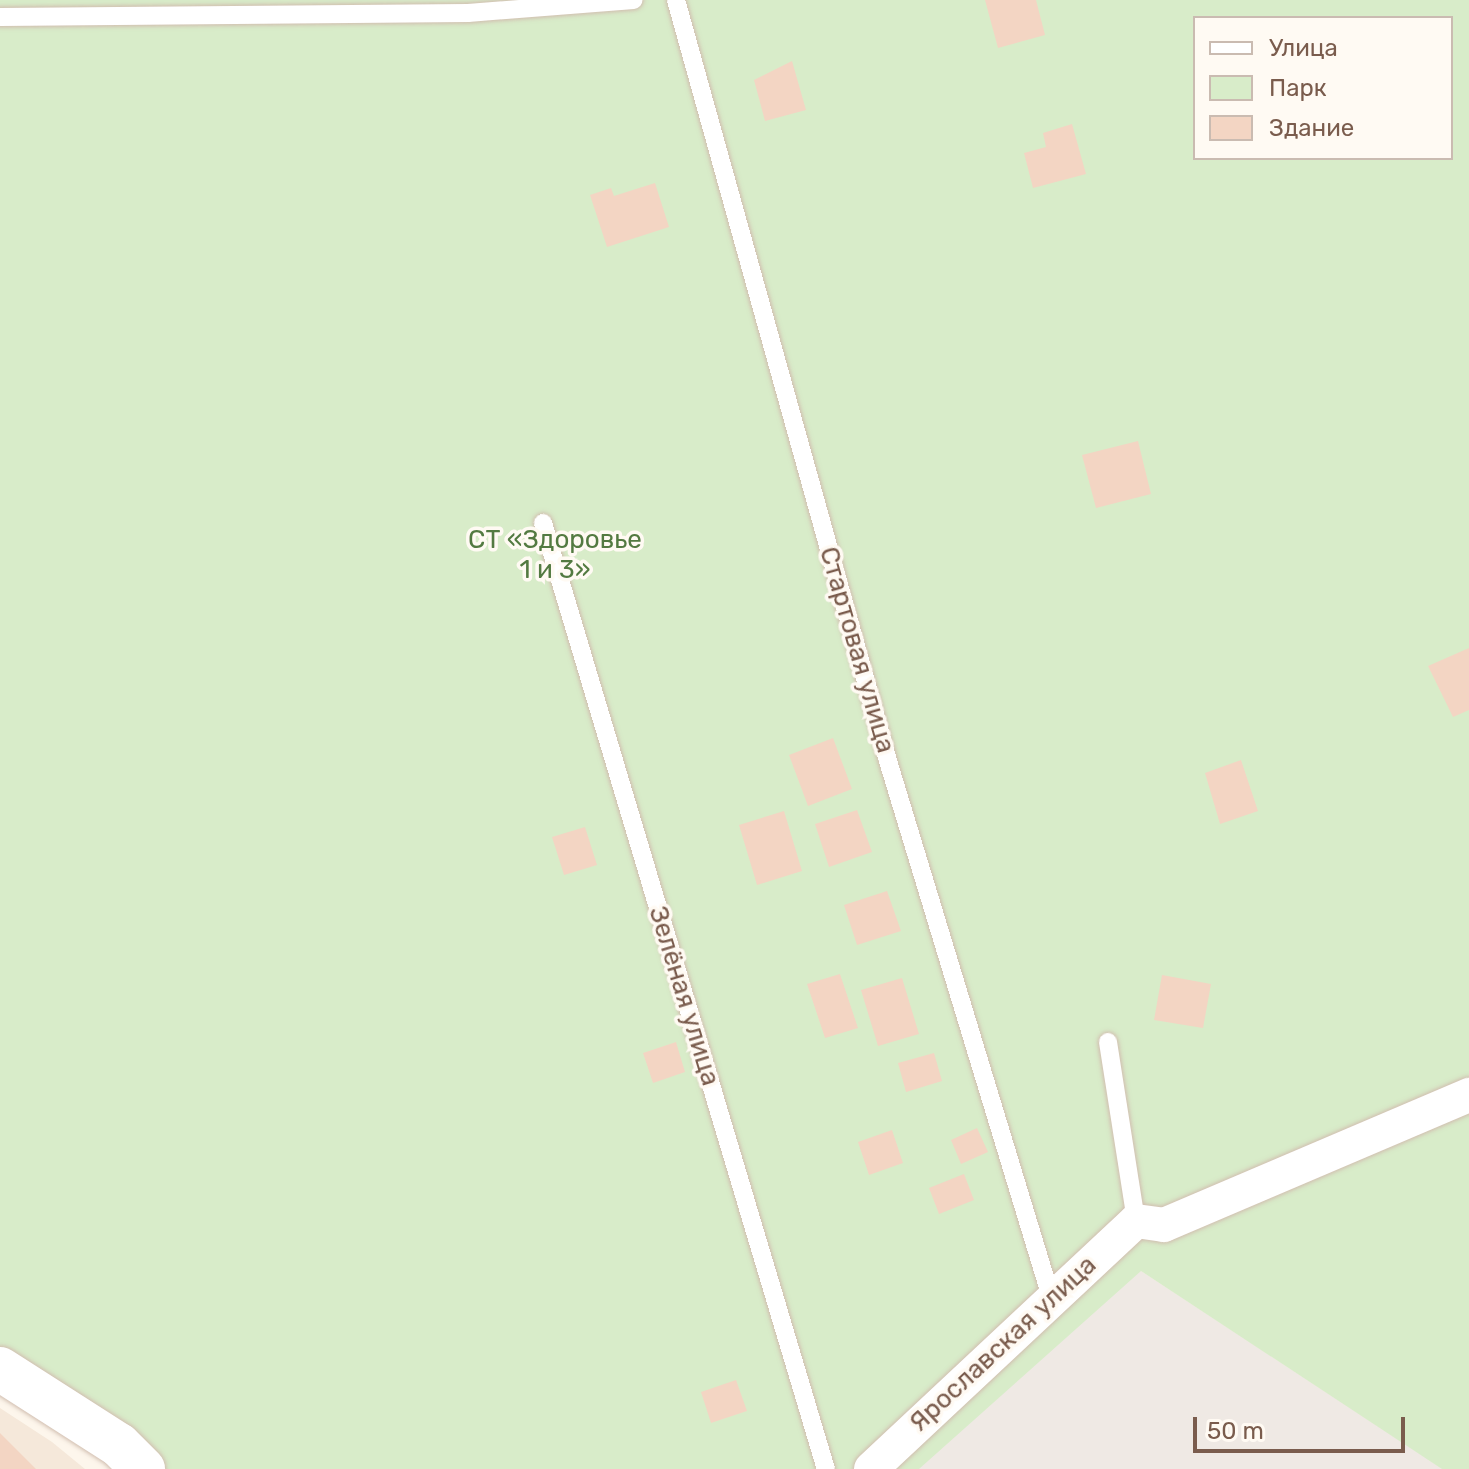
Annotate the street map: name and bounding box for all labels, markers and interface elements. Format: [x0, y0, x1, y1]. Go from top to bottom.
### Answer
legend [1193, 16, 1453, 160]
text: Улица [1269, 34, 1338, 62]
text: Парк [1269, 74, 1327, 102]
text: Здание [1269, 114, 1354, 142]
park label: СТ «Здоровье 1 и 3» [468, 524, 642, 586]
street label: Стартовая улица [813, 543, 901, 757]
street label: Зелёная улица [642, 903, 726, 1089]
street label: Ярославская улица [903, 1249, 1103, 1439]
scale bar [1197, 1401, 1409, 1451]
text: 50 m [1207, 1417, 1264, 1445]

